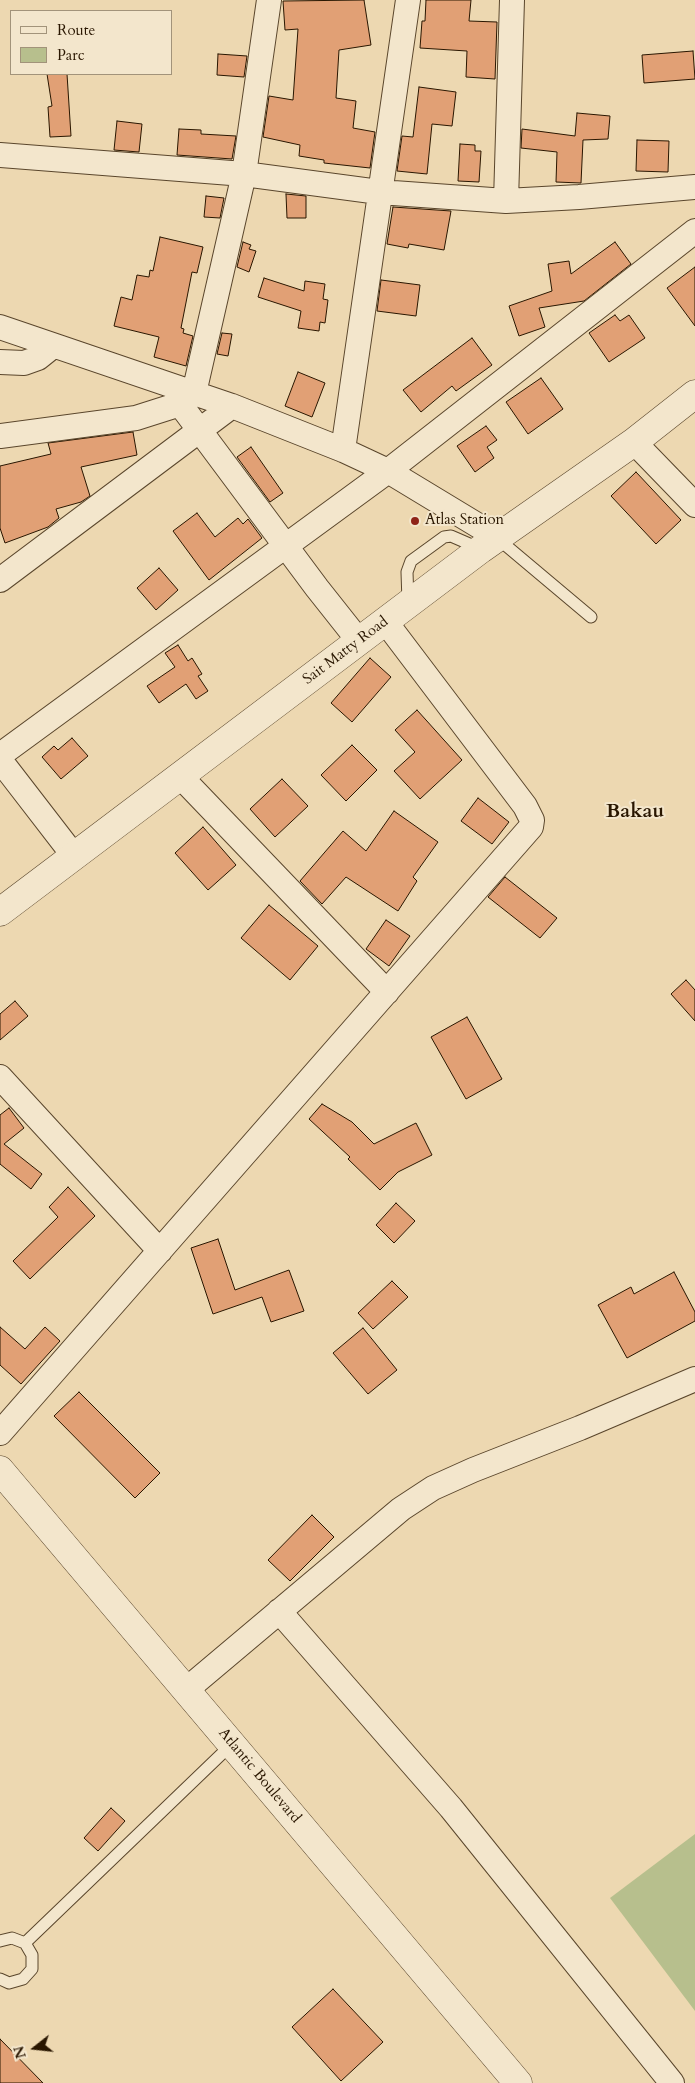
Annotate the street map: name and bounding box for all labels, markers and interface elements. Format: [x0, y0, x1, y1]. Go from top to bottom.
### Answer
legend [10, 10, 172, 75]
text: Route [57, 20, 95, 40]
text: Parc [57, 45, 85, 65]
place label: Atlas Station [425, 512, 504, 530]
marker: Atlas Station [409, 515, 421, 527]
street label: Sait Matty Road [300, 613, 392, 689]
district label: Bakau [606, 800, 664, 824]
street label: Atlantic Boulevard [214, 1725, 304, 1827]
north arrow [10, 2023, 60, 2073]
text: N [9, 2044, 31, 2061]

